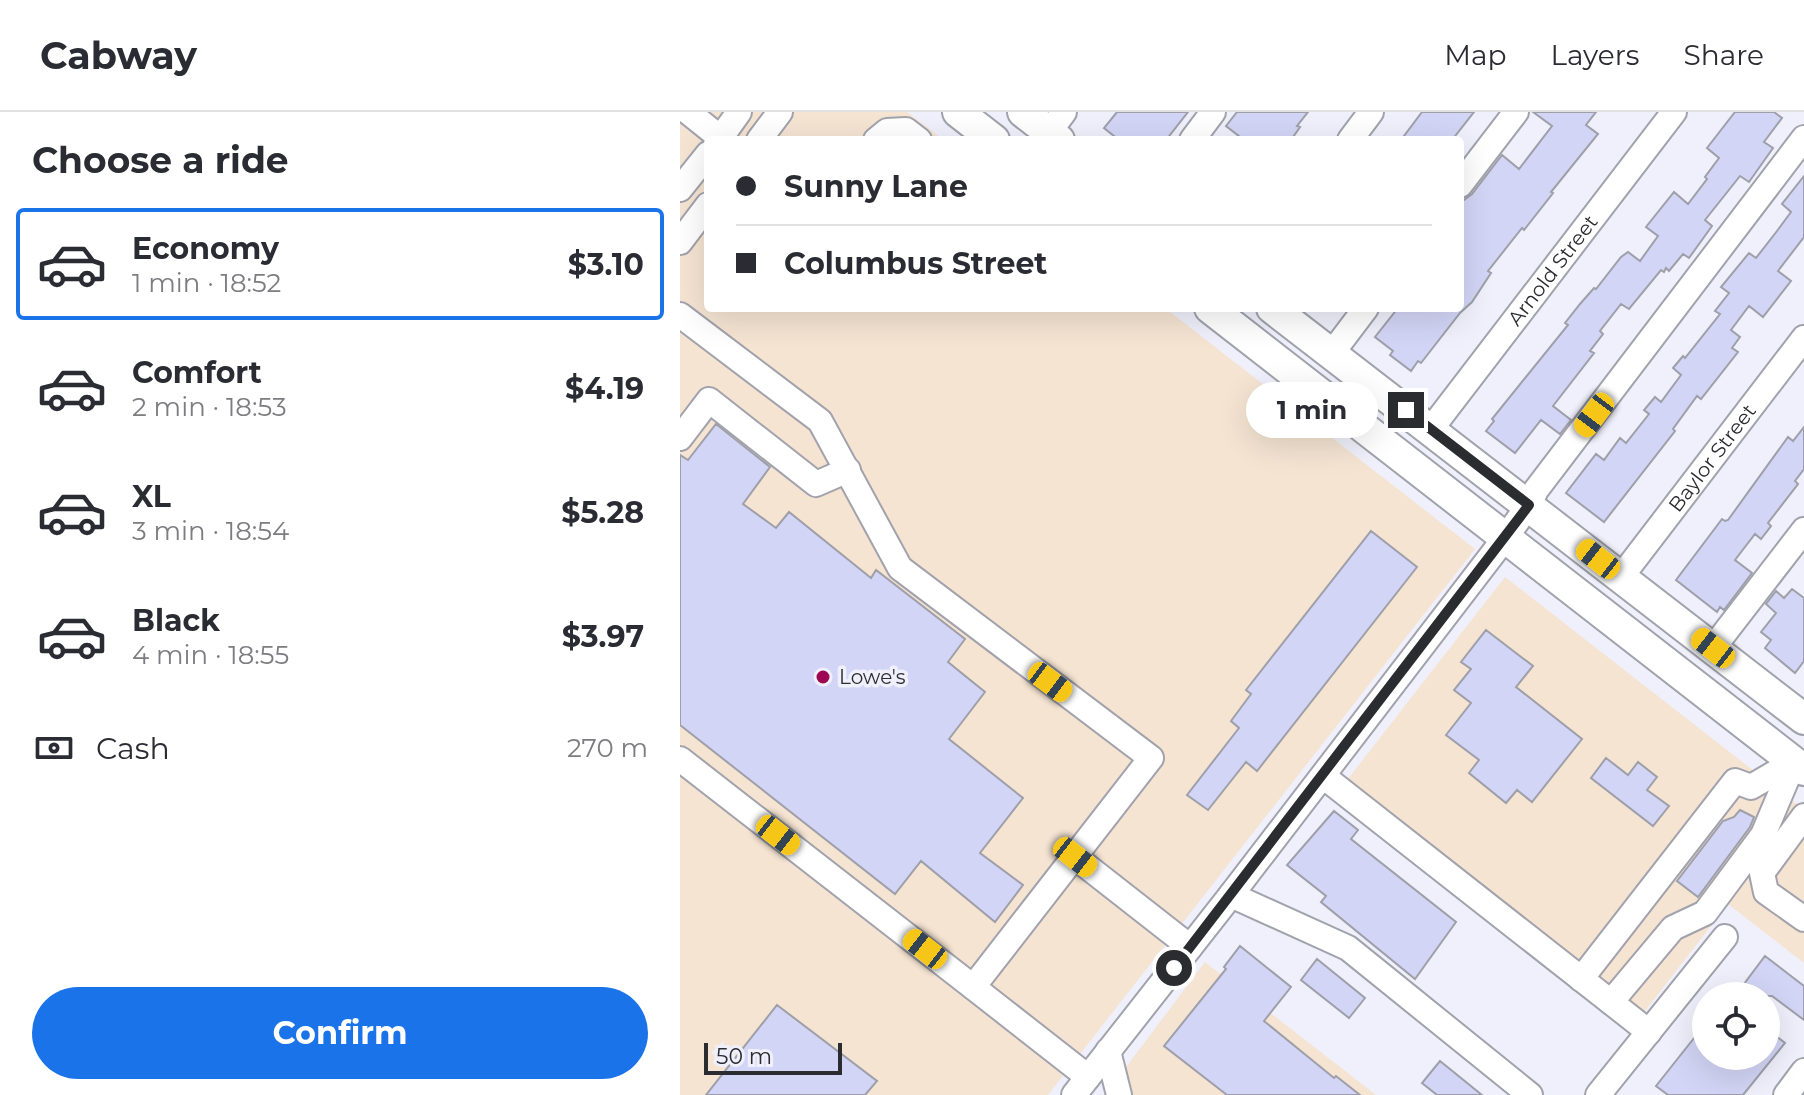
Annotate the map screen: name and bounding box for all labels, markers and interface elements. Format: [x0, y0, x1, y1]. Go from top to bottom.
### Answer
text: Cabway [40, 32, 197, 79]
text: Map [1444, 38, 1507, 72]
text: Layers [1551, 38, 1640, 72]
text: Share [1684, 38, 1764, 72]
text: Choose a ride [32, 138, 289, 182]
text: Sunny Lane [784, 168, 968, 205]
street label: Arnold Street [1503, 210, 1603, 330]
icon: car [36, 228, 108, 300]
text: Economy [132, 230, 279, 267]
text: Columbus Street [784, 245, 1047, 282]
text: $3.10 [568, 246, 644, 283]
text: 1 min · 18:52 [132, 267, 281, 299]
icon: car [36, 352, 108, 424]
text: Comfort [132, 354, 262, 391]
text: $4.19 [565, 370, 644, 407]
callout: 1 min [1246, 382, 1378, 438]
car [1570, 389, 1618, 441]
text: 2 min · 18:53 [132, 391, 287, 423]
route end [1388, 392, 1424, 428]
text: 1 min [1277, 394, 1347, 426]
street label: Baylor Street [1663, 399, 1761, 516]
icon: car [36, 476, 108, 548]
text: XL [132, 478, 171, 515]
text: $5.28 [561, 494, 644, 531]
text: 3 min · 18:54 [132, 515, 289, 547]
car [1572, 535, 1624, 583]
icon: car [36, 600, 108, 672]
text: Black [132, 602, 220, 639]
text: $3.97 [562, 618, 644, 655]
car [1687, 624, 1739, 672]
text: 4 min · 18:55 [132, 639, 289, 671]
car [1024, 658, 1076, 706]
place label: Lowe's [839, 665, 906, 689]
marker: Lowe's [814, 668, 832, 686]
icon: cash [32, 726, 76, 770]
text: Cash [96, 730, 170, 767]
text: 270 m [567, 732, 648, 764]
car [752, 811, 804, 859]
car [1049, 833, 1101, 881]
car [899, 925, 951, 973]
route start [1156, 950, 1192, 986]
map controls [1692, 982, 1780, 1070]
button: locate [1692, 982, 1780, 1070]
button: Confirm [32, 987, 648, 1079]
scale bar [704, 1039, 842, 1075]
text: 50 m [716, 1043, 772, 1070]

